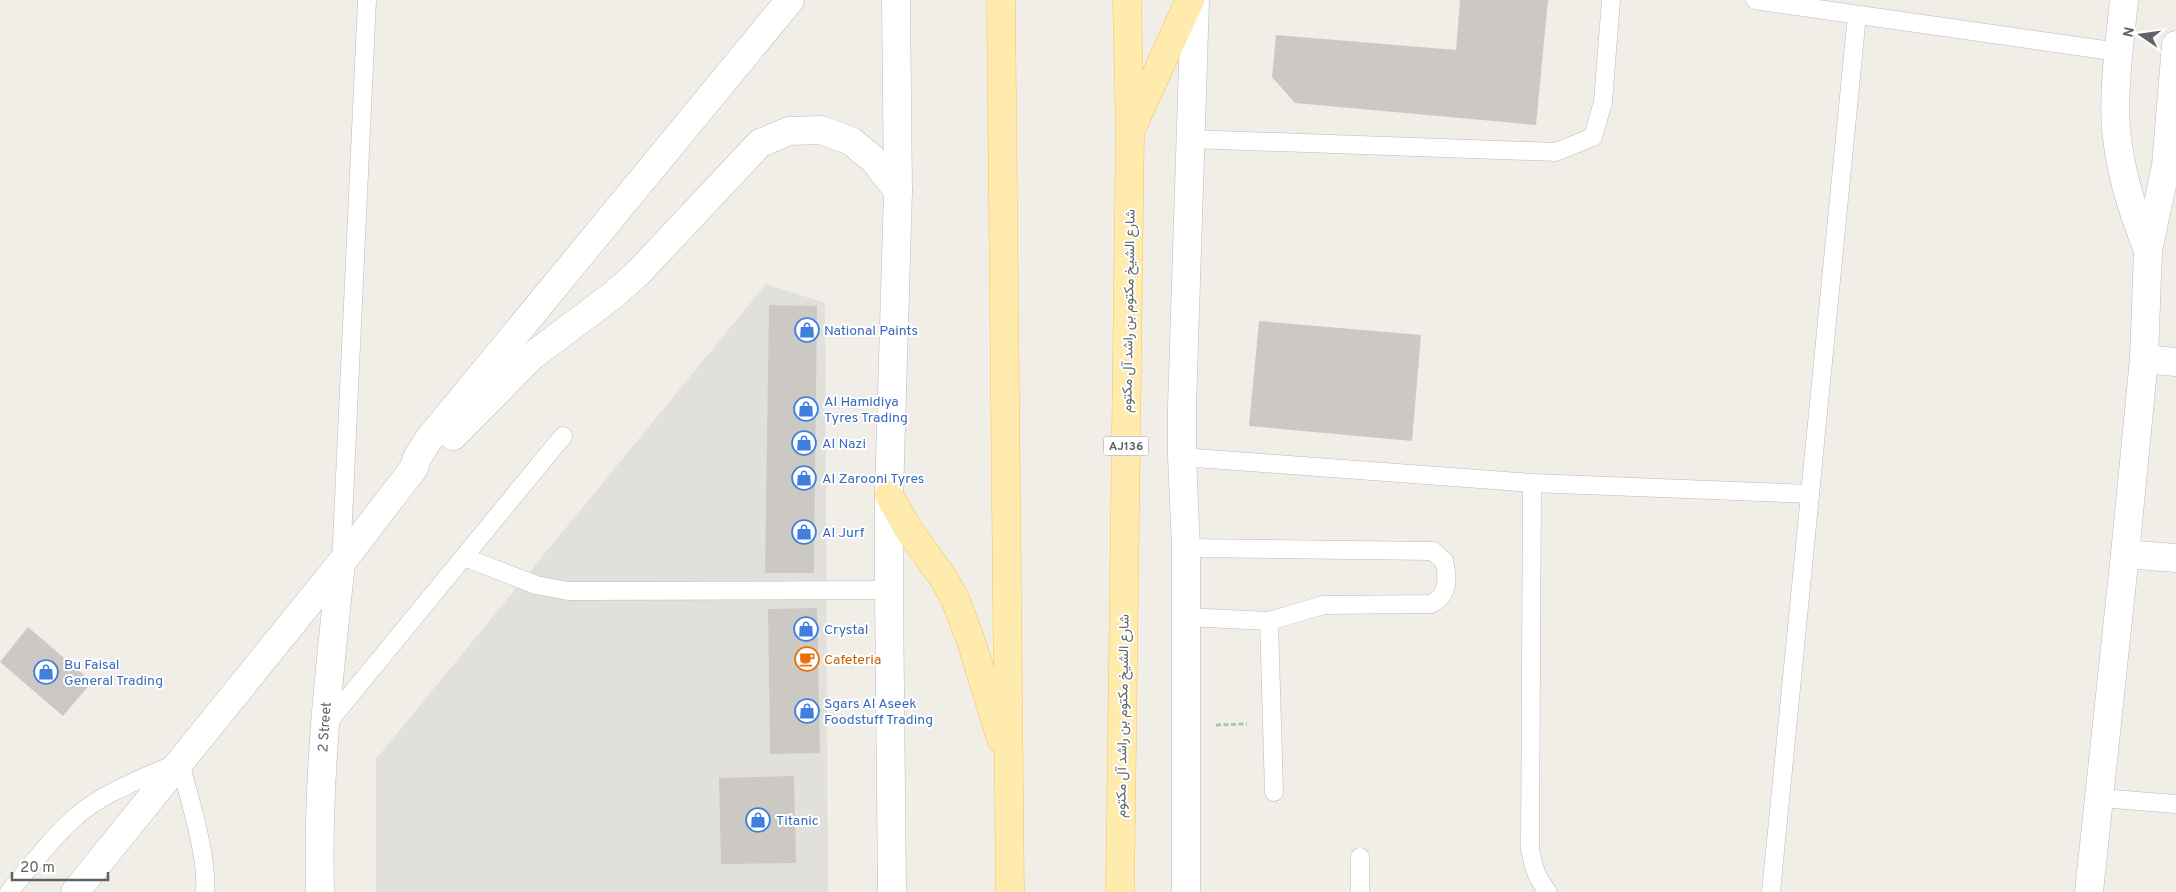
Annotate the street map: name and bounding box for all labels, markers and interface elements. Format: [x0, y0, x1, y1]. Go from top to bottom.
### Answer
north arrow [2116, 10, 2166, 60]
text: N [2120, 26, 2139, 39]
street label: شارع الشيخ مكتوم بن راشد آل مكتوم [1119, 209, 1141, 413]
shop icon: National Paints [794, 317, 820, 343]
place label: National Paints [824, 323, 918, 340]
place label: Al Hamidiya Tyres Trading [824, 394, 908, 427]
shop icon: Al Hamidiya Tyres Trading [793, 396, 819, 422]
shop icon: Al Nazi [791, 430, 817, 456]
place label: Al Nazi [822, 436, 866, 453]
road number: AJ136 [1104, 436, 1148, 456]
shop icon: Al Zarooni Tyres [791, 465, 817, 491]
place label: Al Zarooni Tyres [822, 471, 924, 488]
shop icon: Al Jurf [791, 519, 817, 545]
place label: Al Jurf [822, 525, 865, 542]
street label: شارع الشيخ مكتوم بن راشد آل مكتوم [1113, 614, 1135, 818]
shop icon: Crystal [793, 616, 819, 642]
place label: Crystal [824, 622, 868, 639]
cafe icon: Cafeteria [794, 646, 820, 672]
place label: Cafeteria [824, 652, 881, 669]
place label: Bu Faisal General Trading [64, 657, 163, 690]
shop icon: Bu Faisal General Trading [33, 659, 59, 685]
place label: Sgars Al Aseek Foodstuff Trading [824, 696, 933, 729]
shop icon: Sgars Al Aseek Foodstuff Trading [794, 698, 820, 724]
street label: 2 Street [315, 701, 336, 753]
shop icon: Titanic [745, 807, 771, 833]
place label: Titanic [776, 813, 819, 830]
scale bar [12, 850, 109, 882]
text: 20 m [20, 859, 55, 878]

